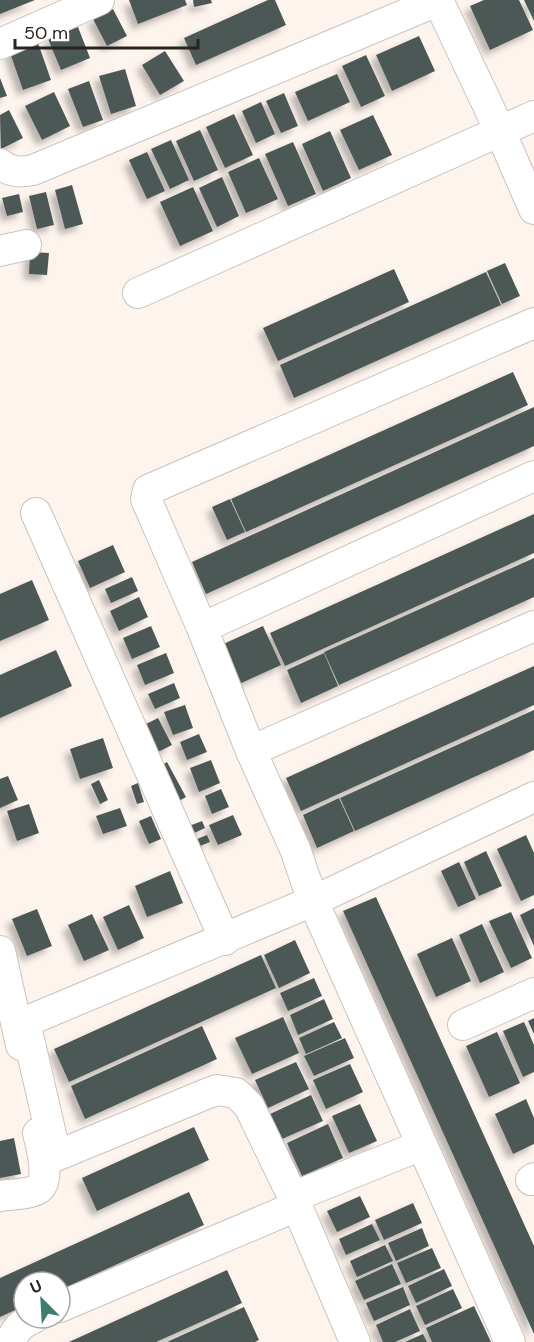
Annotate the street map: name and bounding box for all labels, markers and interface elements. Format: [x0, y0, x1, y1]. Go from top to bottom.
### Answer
scale bar [15, 12, 198, 50]
text: 50 m [24, 21, 68, 45]
north arrow [12, 1270, 72, 1330]
text: U [27, 1275, 45, 1299]

